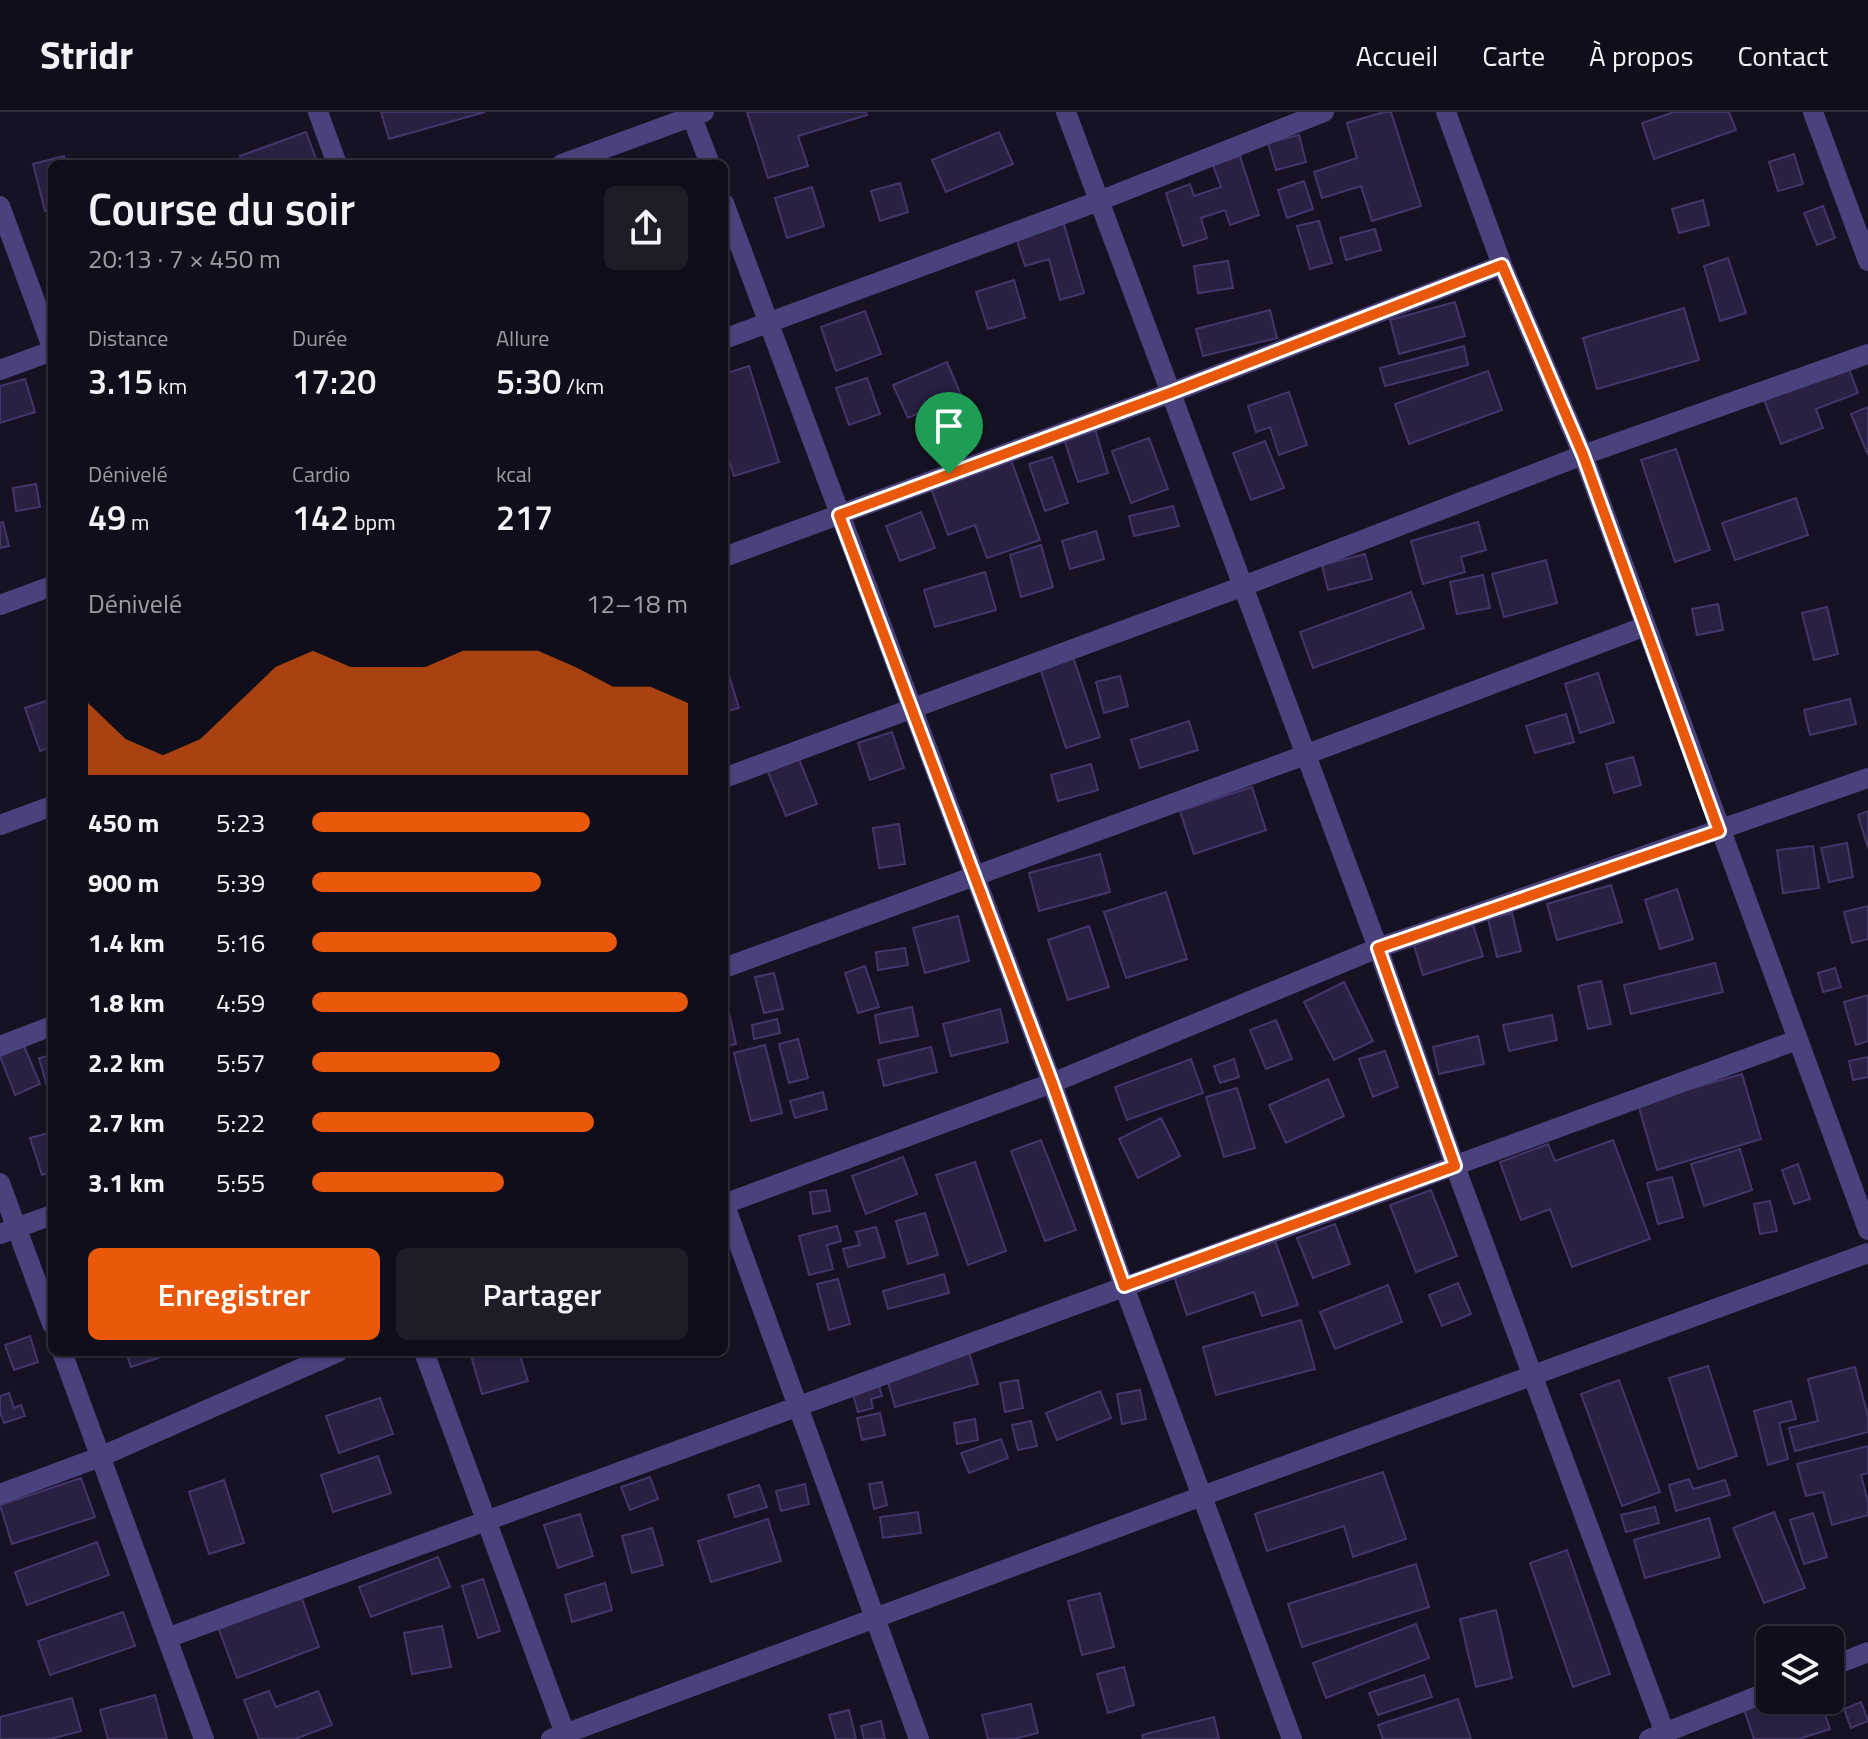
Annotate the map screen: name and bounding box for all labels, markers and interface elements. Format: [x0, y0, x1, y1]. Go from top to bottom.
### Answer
text: Stridr [40, 26, 133, 84]
text: Accueil [1356, 34, 1438, 77]
text: Carte [1482, 34, 1545, 77]
text: À propos [1589, 34, 1693, 77]
text: Contact [1737, 34, 1828, 77]
text: Course du soir [88, 175, 355, 242]
button: share [604, 186, 688, 270]
text: 20:13 · 7 × 450 m [88, 239, 281, 278]
text: Distance [88, 321, 168, 355]
text: Durée [292, 321, 347, 355]
text: Allure [496, 321, 549, 355]
text: 3.15 [88, 355, 153, 407]
text: 17:20 [292, 355, 376, 407]
text: 5:30 [496, 355, 561, 407]
text: km [153, 369, 187, 403]
text: /km [561, 369, 604, 403]
pin [915, 392, 983, 474]
icon: arrive [927, 404, 971, 448]
text: Dénivelé [88, 457, 168, 491]
text: Cardio [292, 457, 350, 491]
text: kcal [496, 457, 532, 491]
text: 49 [88, 491, 126, 543]
text: 142 [292, 491, 349, 543]
text: 217 [496, 491, 553, 543]
text: m [126, 505, 149, 539]
text: bpm [349, 505, 396, 539]
text: Dénivelé [88, 584, 182, 623]
text: 12–18 m [586, 584, 688, 623]
text: 450 m [88, 803, 159, 842]
text: 5:23 [216, 803, 265, 842]
text: 900 m [88, 863, 159, 902]
text: 5:39 [216, 863, 265, 902]
text: 1.4 km [88, 923, 165, 962]
text: 5:16 [216, 923, 265, 962]
text: 1.8 km [88, 983, 165, 1022]
text: 4:59 [216, 983, 265, 1022]
text: 2.2 km [88, 1043, 165, 1082]
text: 5:57 [216, 1043, 265, 1082]
text: 2.7 km [88, 1103, 165, 1142]
text: 5:22 [216, 1103, 265, 1142]
text: 3.1 km [88, 1163, 165, 1202]
text: 5:55 [216, 1163, 265, 1202]
button: Enregistrer [88, 1248, 380, 1340]
button: Partager [396, 1248, 688, 1340]
map controls [1756, 1626, 1844, 1714]
button: layers [1756, 1626, 1844, 1714]

